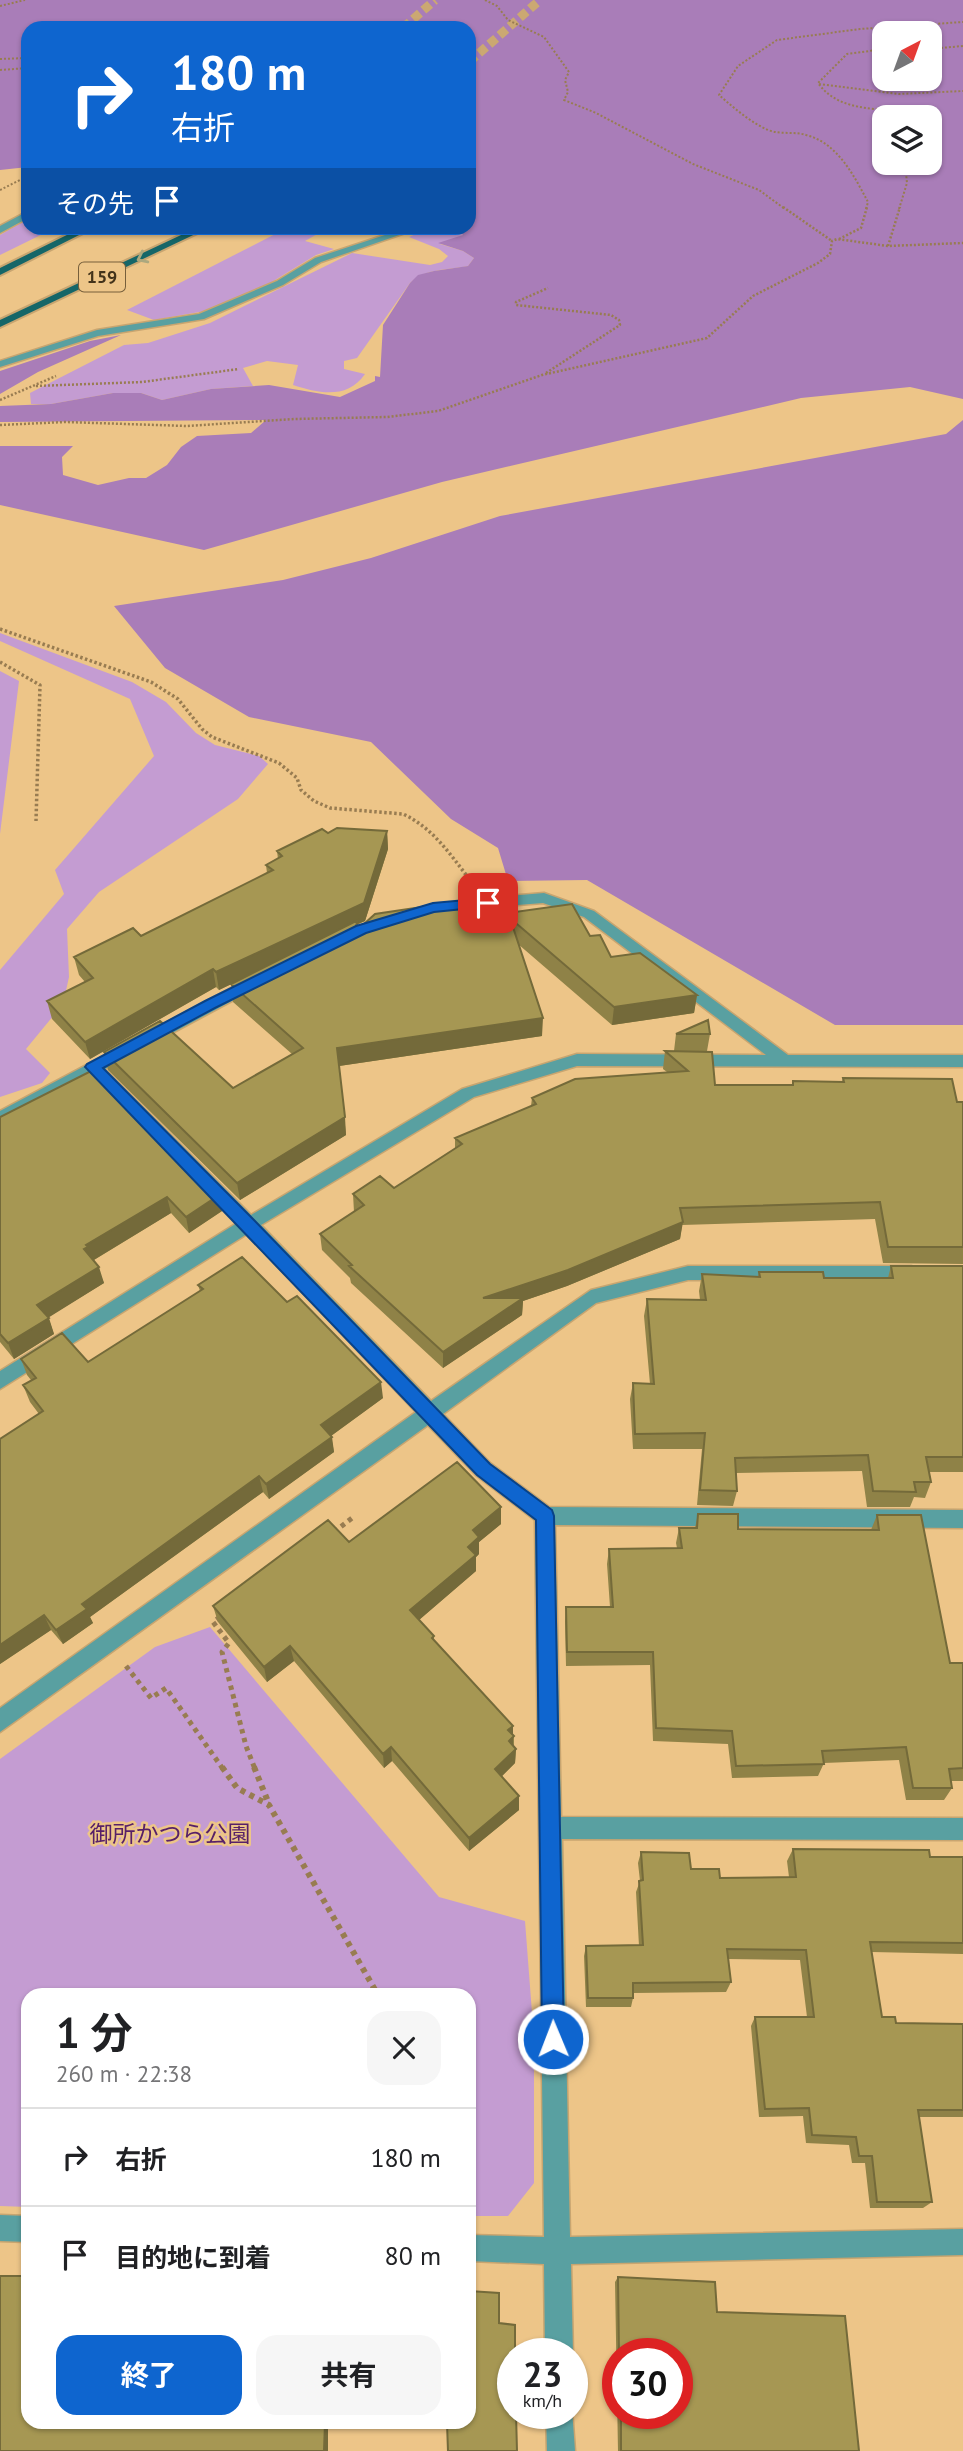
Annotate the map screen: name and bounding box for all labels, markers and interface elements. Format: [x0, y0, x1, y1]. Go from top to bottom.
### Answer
north arrow [872, 21, 942, 91]
map controls [872, 21, 942, 175]
text: 180 m [171, 40, 306, 104]
icon: right [56, 49, 147, 140]
button: layers [872, 105, 942, 175]
text: 右折 [171, 106, 235, 148]
icon: arrive [148, 182, 186, 220]
text: その先 [56, 187, 134, 220]
one-way arrow [137, 249, 149, 263]
road number: 159 [79, 262, 125, 292]
pin [458, 873, 518, 933]
icon: arrive [469, 884, 507, 922]
park label: 御所かつら公園 [90, 1819, 251, 1848]
position arrow [516, 2002, 590, 2076]
text: 1 分 [56, 2005, 132, 2060]
button: close [367, 2011, 441, 2085]
text: 260 m · 22:38 [56, 2059, 192, 2088]
icon: right [56, 2138, 94, 2176]
text: 180 m [370, 2141, 441, 2174]
text: 右折 [115, 2143, 167, 2176]
icon: arrive [56, 2236, 94, 2274]
text: 80 m [385, 2239, 441, 2272]
text: 目的地に到着 [115, 2241, 271, 2274]
button: 終了 [56, 2335, 242, 2415]
button: 共有 [256, 2335, 441, 2415]
speed limit sign: 30 [602, 2338, 693, 2429]
text: 23 [523, 2351, 562, 2397]
text: km/h [523, 2389, 562, 2412]

